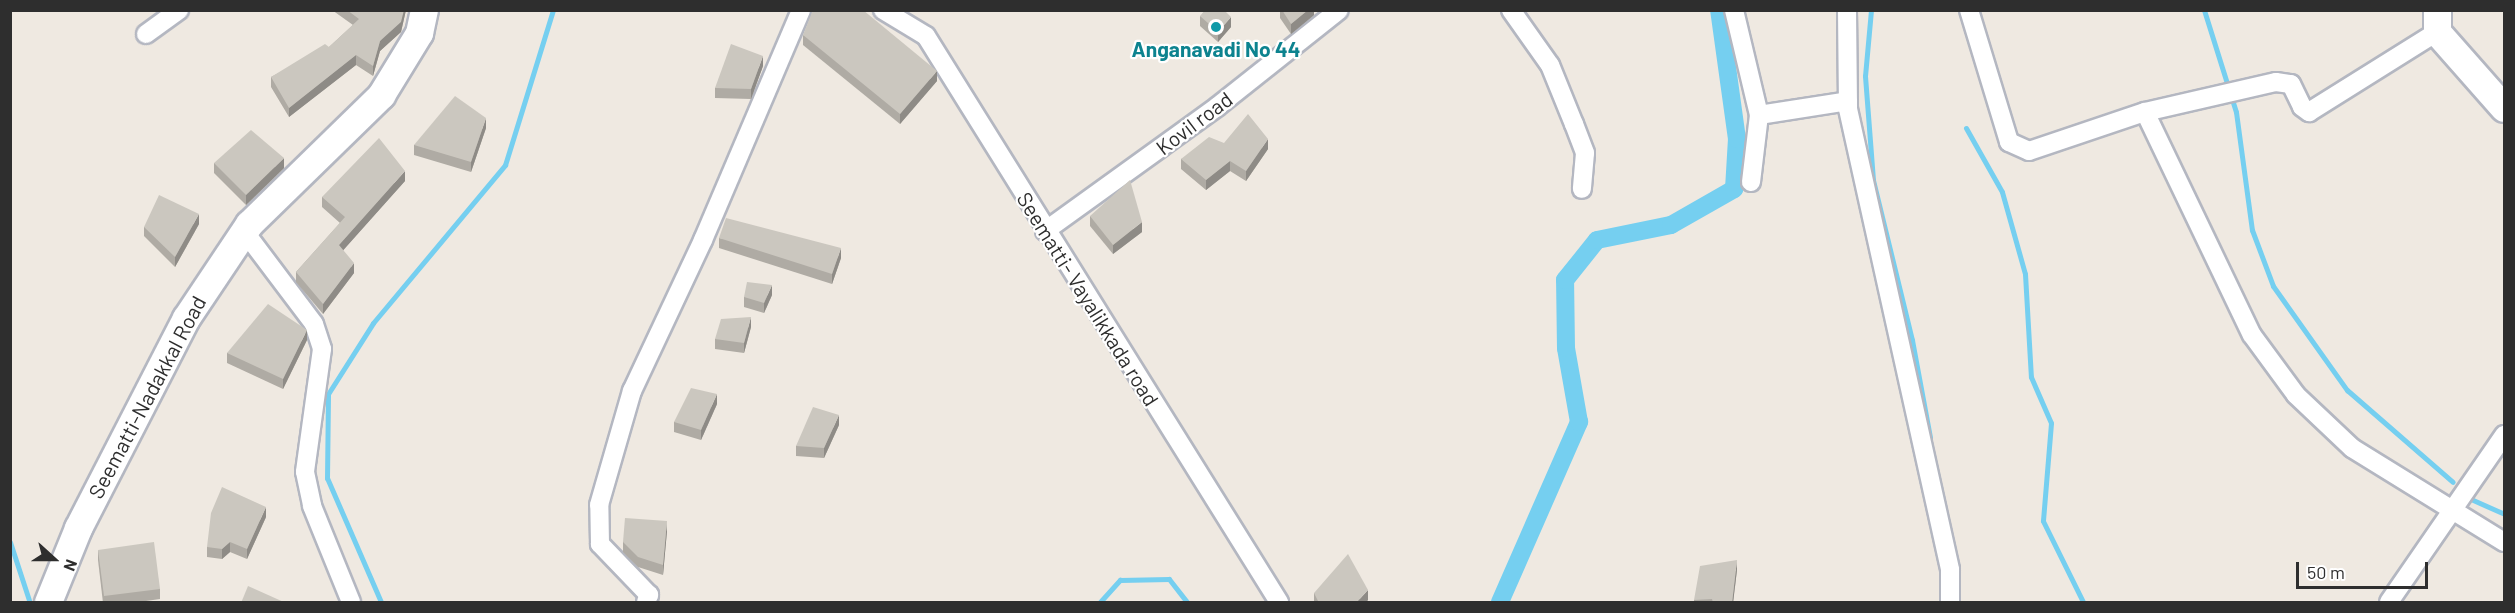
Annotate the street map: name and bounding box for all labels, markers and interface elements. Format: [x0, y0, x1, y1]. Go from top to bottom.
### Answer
marker: Anganavadi No 44 [1209, 20, 1223, 34]
place label: Anganavadi No 44 [1132, 36, 1300, 62]
street label: Kovil road [1151, 86, 1237, 160]
street label: Seematti- Vayalikkada road [1012, 187, 1164, 411]
street label: Seematti-Nadakkal Road [83, 291, 211, 503]
north arrow [24, 529, 84, 589]
scale bar [2299, 550, 2431, 588]
text: N [60, 557, 82, 574]
text: 50 m [2307, 561, 2345, 583]

